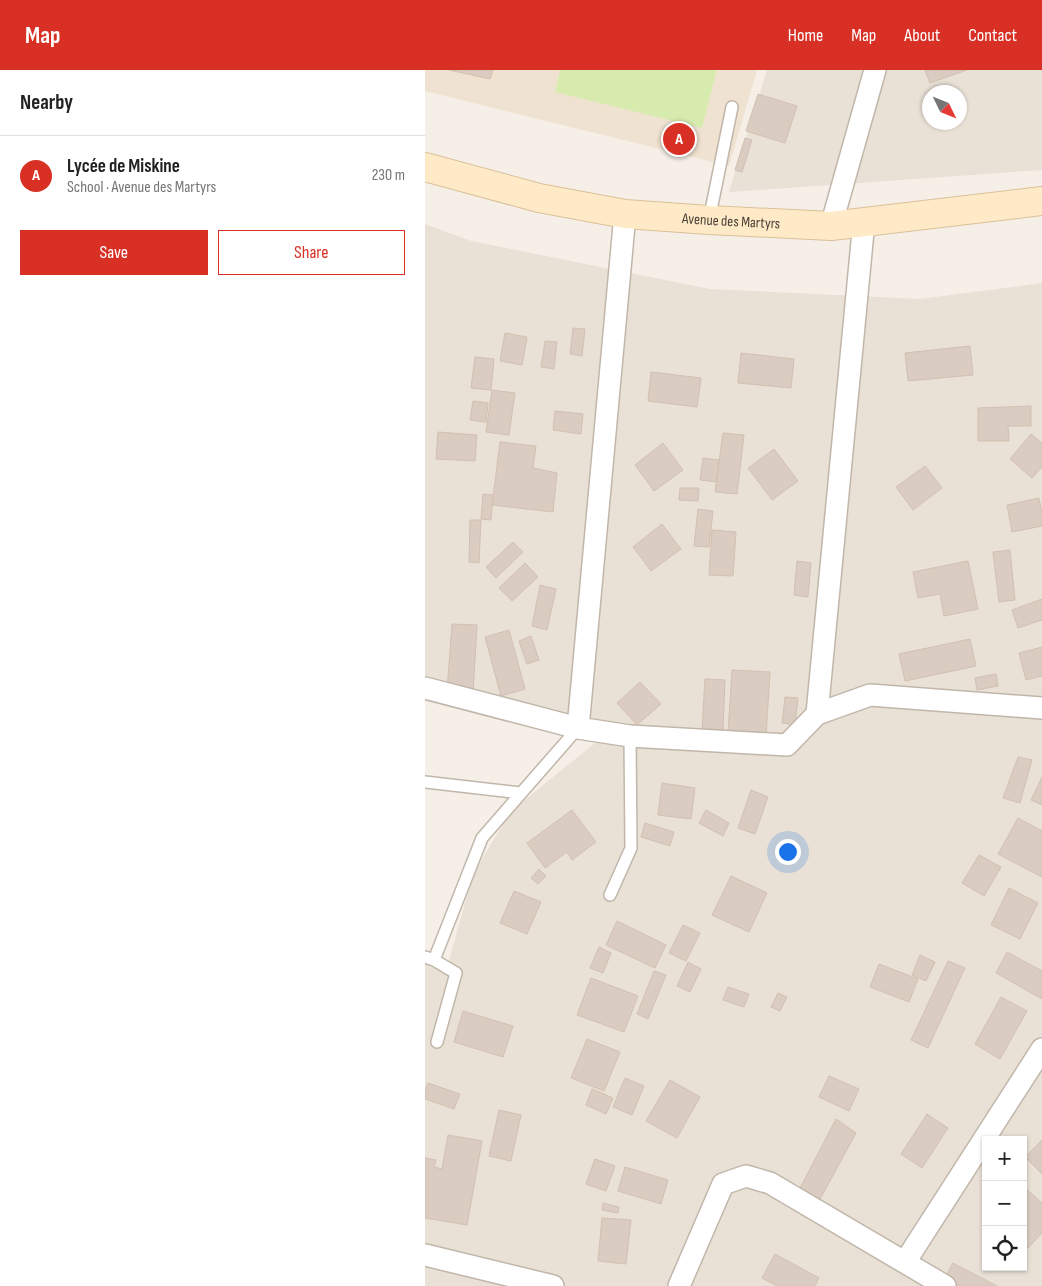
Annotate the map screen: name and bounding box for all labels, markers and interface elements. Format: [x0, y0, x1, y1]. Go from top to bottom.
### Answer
text: Map [25, 21, 60, 50]
text: Home [788, 25, 823, 46]
text: Map [851, 25, 876, 46]
text: About [904, 25, 940, 46]
text: Contact [968, 25, 1017, 46]
north arrow [922, 85, 967, 130]
text: Nearby [20, 90, 73, 115]
pin: A [663, 120, 695, 158]
text: Lycée de Miskine [67, 155, 180, 178]
text: A [32, 166, 40, 185]
text: 230 m [372, 166, 405, 185]
text: School · Avenue des Martyrs [67, 178, 216, 197]
street label: Avenue des Martyrs [680, 209, 781, 233]
button: Save [20, 230, 208, 275]
button: Share [218, 230, 405, 275]
your location [775, 839, 801, 865]
map controls [982, 1136, 1027, 1271]
button: + [982, 1136, 1027, 1181]
button: − [982, 1181, 1027, 1226]
button: locate [982, 1226, 1027, 1271]

